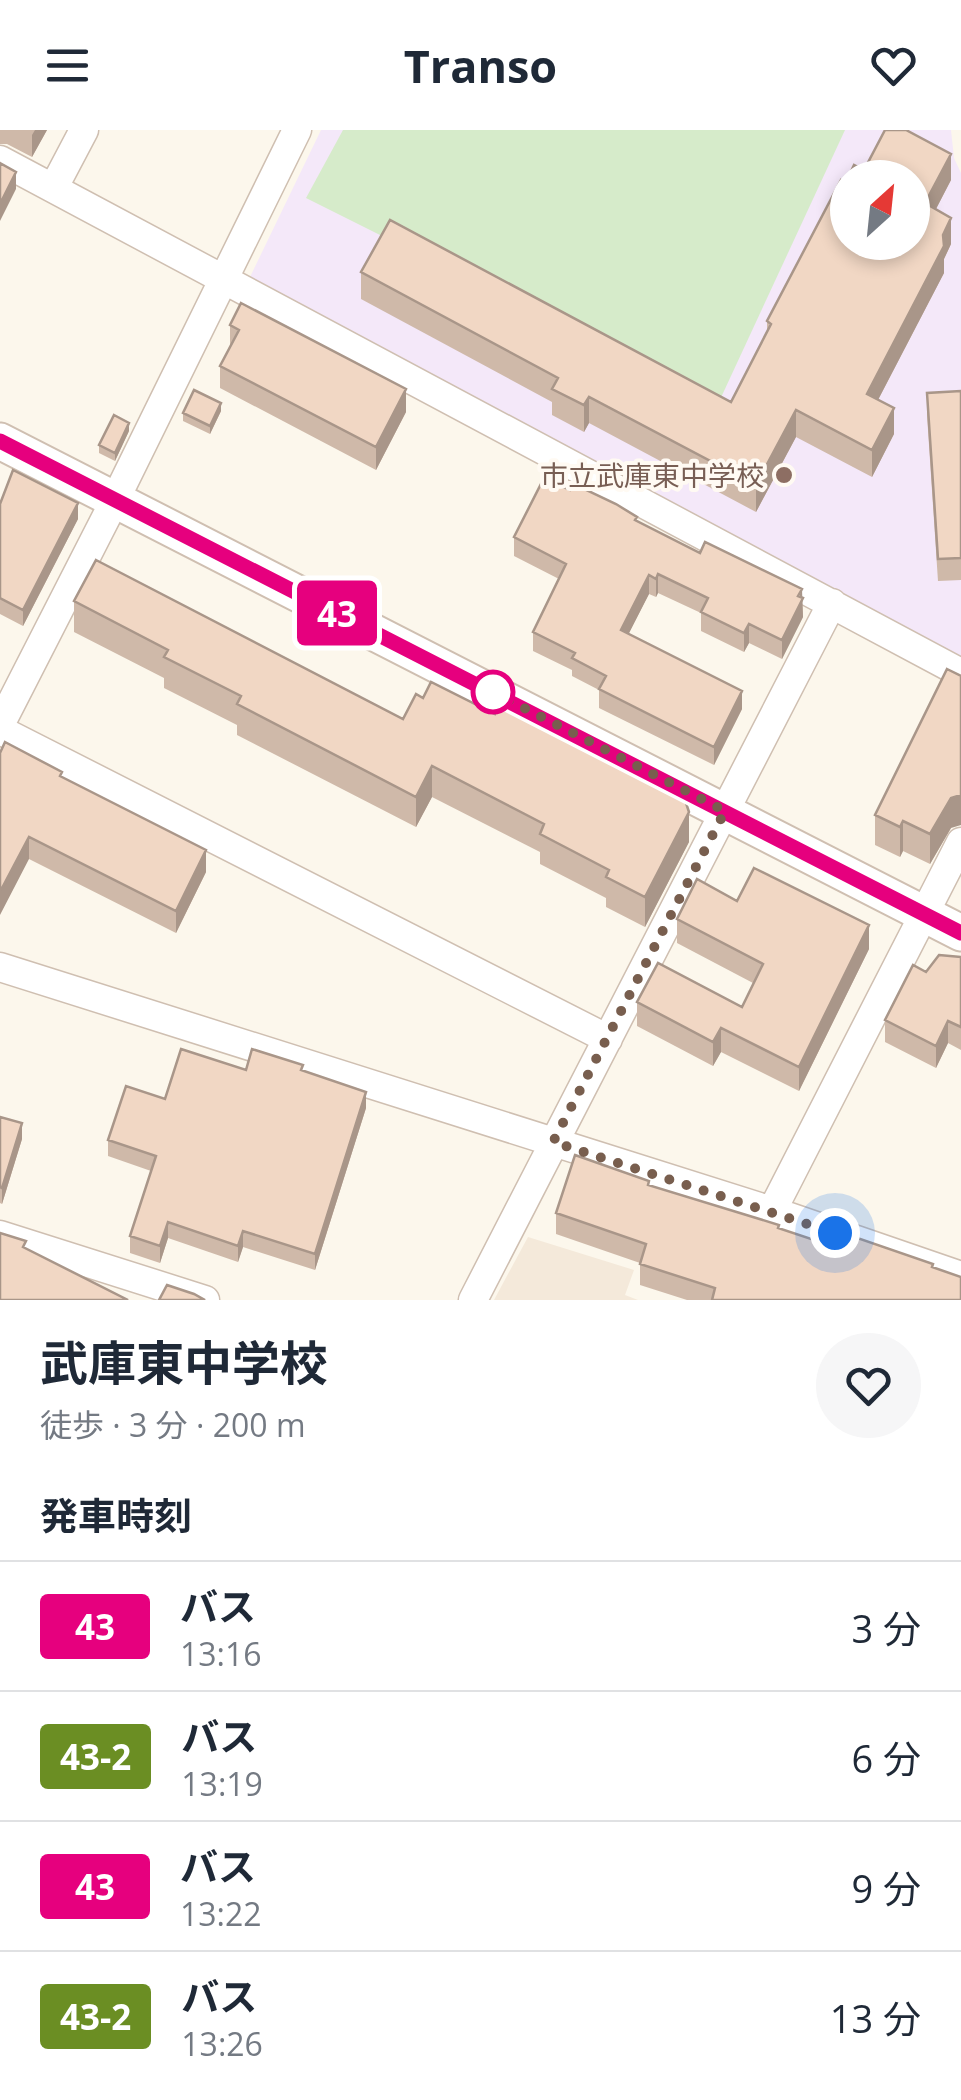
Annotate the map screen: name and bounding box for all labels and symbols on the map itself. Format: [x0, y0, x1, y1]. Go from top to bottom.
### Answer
north arrow [830, 160, 930, 260]
place label: 市立武庫東中学校 [540, 456, 764, 494]
marker: 市立武庫東中学校 [773, 464, 795, 486]
line badge: 43 [292, 580, 382, 646]
unlabelled marker [472, 671, 514, 713]
your location [810, 1208, 860, 1258]

